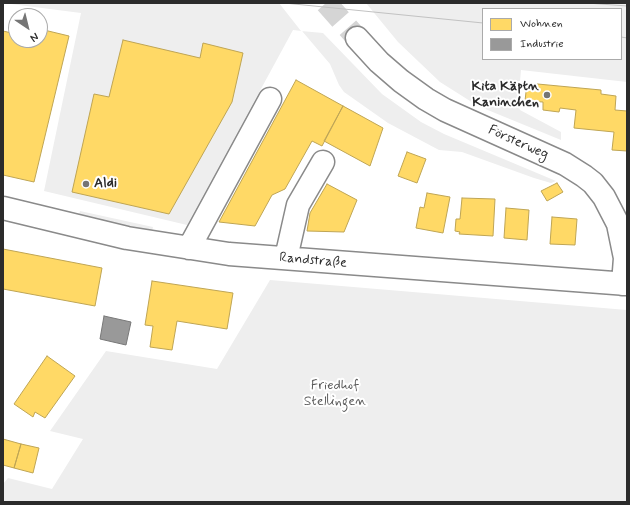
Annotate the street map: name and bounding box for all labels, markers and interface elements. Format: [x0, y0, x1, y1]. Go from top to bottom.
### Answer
north arrow [8, 8, 48, 48]
legend [482, 8, 622, 60]
text: Wohnen [520, 16, 563, 32]
text: N [27, 29, 41, 45]
text: Industrie [520, 36, 564, 52]
place label: Kita Käptn Kaninchen [471, 79, 539, 112]
marker: Kita Käptn Kaninchen [542, 90, 552, 100]
street label: Försterweg [485, 122, 551, 164]
place label: Aldi [94, 176, 117, 192]
marker: Aldi [81, 179, 91, 189]
street label: Randstraße [278, 250, 348, 272]
park label: Friedhof Stellingen [304, 378, 366, 410]

